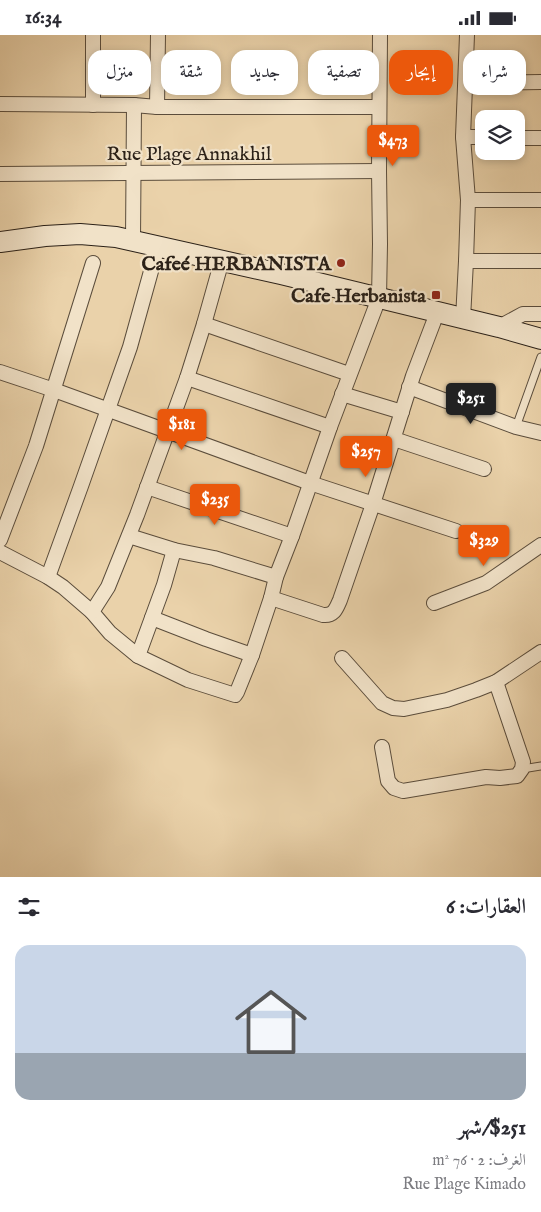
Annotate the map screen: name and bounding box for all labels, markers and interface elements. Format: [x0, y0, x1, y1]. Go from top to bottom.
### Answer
text: 16:34 [25, 6, 62, 30]
chip: منزل [88, 50, 151, 95]
chip: شقة [161, 50, 221, 95]
chip: جديد [231, 50, 298, 95]
chip: تصفية [308, 50, 379, 95]
chip: إيجار [389, 50, 453, 95]
chip: شراء [463, 50, 526, 95]
map controls [475, 110, 525, 160]
button: layers [475, 110, 525, 160]
pin: $473 [363, 125, 423, 167]
text: $473 [378, 131, 408, 151]
street label: Rue Plage Annakhil [107, 142, 272, 167]
place label: Cafeé HERBANISTA [142, 252, 332, 277]
marker: Cafeé HERBANISTA [335, 257, 347, 269]
place label: Cafe Herbanista [291, 284, 426, 309]
marker: Cafe Herbanista [430, 289, 442, 301]
pin: $251 [441, 383, 501, 425]
text: $251 [457, 389, 485, 409]
pin: $181 [152, 409, 212, 451]
text: $181 [168, 415, 196, 435]
pin: $257 [336, 435, 396, 478]
text: $257 [351, 442, 381, 462]
pin: $235 [185, 483, 245, 526]
text: $235 [201, 490, 229, 510]
pin: $329 [454, 525, 514, 567]
text: $329 [469, 531, 499, 551]
icon: filters [15, 893, 43, 921]
text: العقارات: 6 [446, 894, 526, 921]
icon: home [226, 977, 316, 1067]
text: $251/شهر [458, 1115, 526, 1142]
text: الغرف: 2 · 76 m² [432, 1151, 526, 1171]
text: Rue Plage Kimado [402, 1175, 526, 1195]

